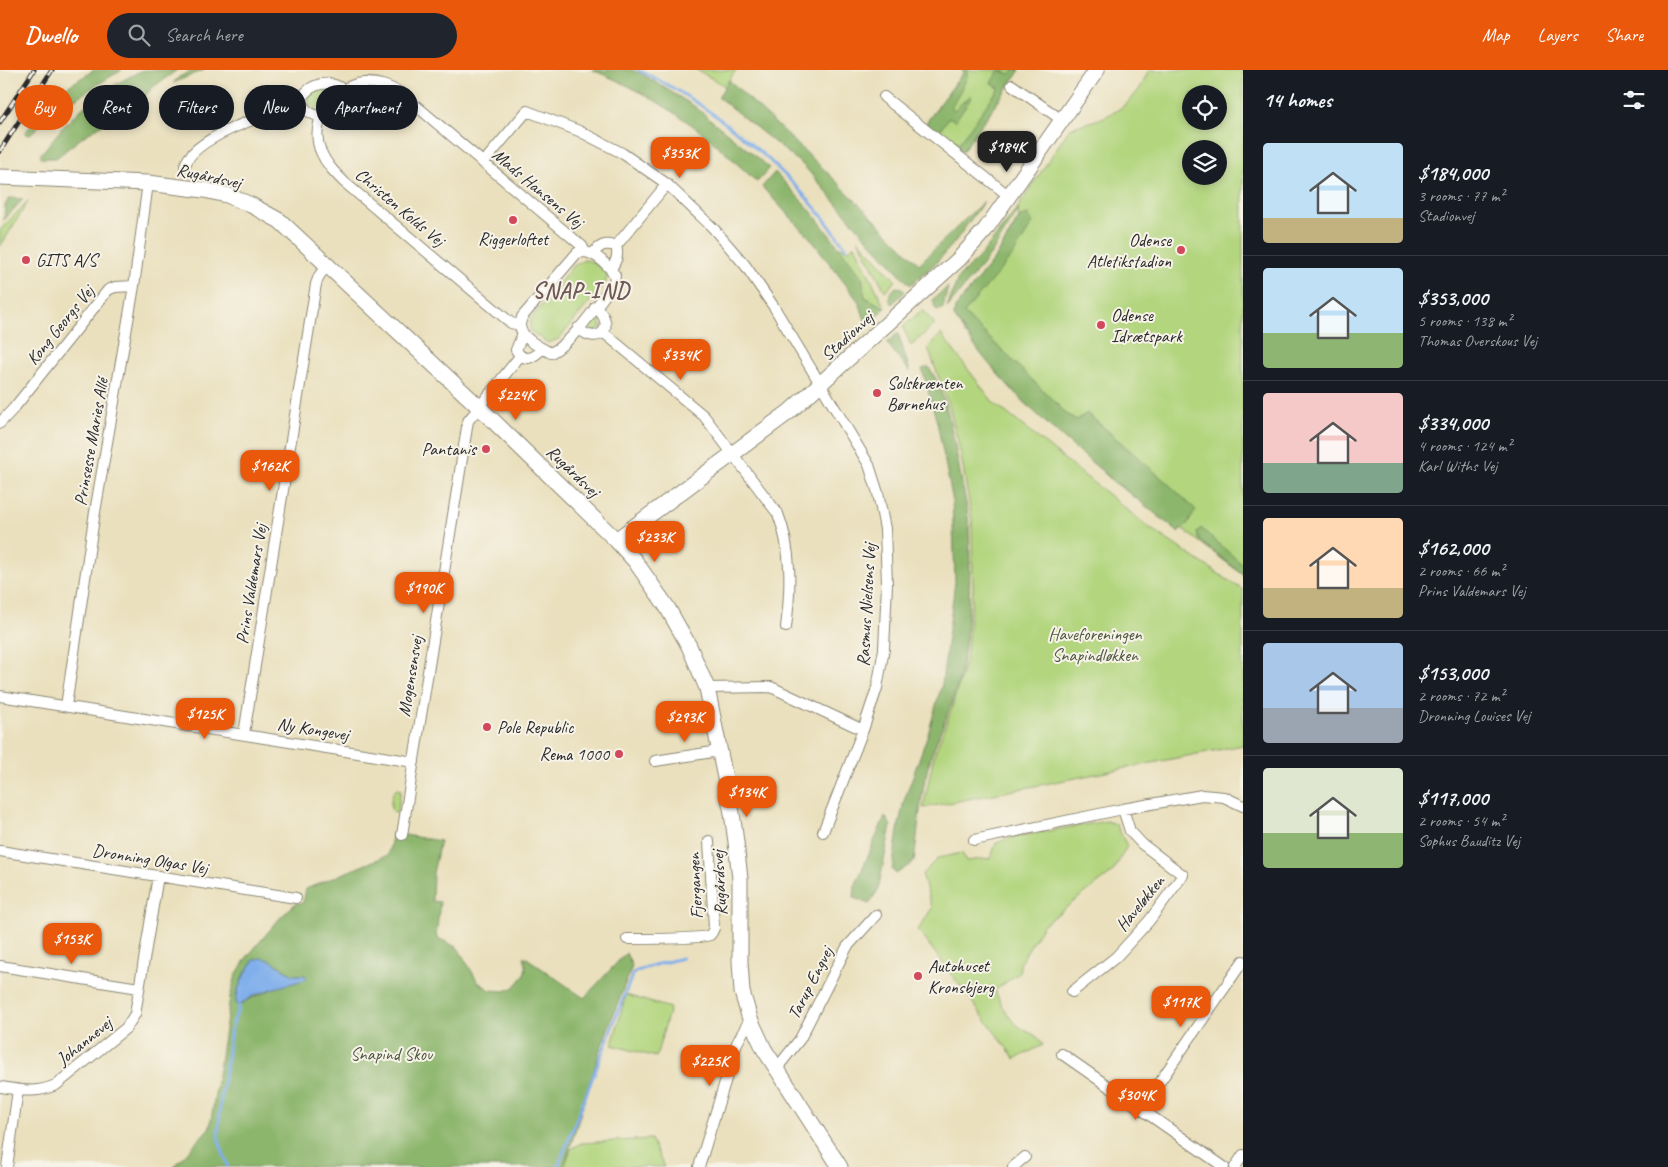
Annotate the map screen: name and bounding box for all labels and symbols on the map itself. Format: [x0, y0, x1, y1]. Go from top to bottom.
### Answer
pin: $184K [972, 131, 1042, 173]
pin: $353K [645, 136, 715, 179]
street label: Mads Hansens Vej [488, 143, 590, 234]
street label: Rugårdsvej [175, 158, 245, 194]
street label: Christen Kolds Vej [351, 163, 451, 252]
marker: Riggerloftet [507, 214, 519, 226]
place label: Riggerloftet [478, 228, 550, 250]
place label: Odense Atletikstadion [1087, 229, 1172, 272]
marker: Odense Atletikstadion [1175, 244, 1187, 256]
place label: GITS A/S [36, 249, 100, 271]
marker: GITS A/S [20, 254, 32, 266]
district label: SNAP-IND [532, 277, 632, 305]
street label: Kong Georgs Vej [21, 279, 100, 369]
place label: Odense Idrætspark [1111, 304, 1183, 347]
street label: Stadionvej [816, 305, 880, 365]
marker: Odense Idrætspark [1095, 319, 1107, 331]
pin: $334K [646, 338, 716, 381]
place label: Solskrænten Børnehus [887, 372, 963, 415]
street label: Prinsesse Maries Allé [69, 374, 114, 507]
pin: $224K [481, 378, 551, 421]
marker: Solskrænten Børnehus [871, 387, 883, 399]
place label: Pantanis [422, 438, 478, 460]
street label: Rugårdsvej [542, 440, 606, 503]
marker: Pantanis [480, 443, 492, 455]
pin: $162K [235, 450, 305, 492]
street label: Prins Valdemars Vej [231, 520, 272, 645]
pin: $233K [620, 520, 690, 563]
street label: Rasmus Nielsens Vej [852, 541, 880, 667]
pin: $190K [389, 572, 459, 614]
park label: Haveforeningen Snapindløkken [1048, 623, 1143, 666]
street label: Mogensensvej [393, 632, 428, 718]
pin: $125K [170, 698, 240, 740]
pin: $293K [650, 700, 720, 743]
street label: Ny Kongevej [276, 713, 353, 746]
place label: Pole Republic [497, 716, 574, 738]
marker: Pole Republic [481, 721, 493, 733]
place label: Rema 1000 [540, 743, 611, 765]
marker: Rema 1000 [613, 748, 625, 760]
pin: $134K [712, 776, 782, 818]
street label: Dronning Olgas Vej [91, 839, 211, 879]
street label: Rugårdsvej [706, 848, 732, 916]
street label: Fjergangen [682, 851, 708, 920]
street label: Haveløkken [1111, 870, 1170, 936]
pin: $153K [37, 922, 107, 965]
street label: Tarup Engvej [782, 941, 839, 1023]
place label: Autohuset Kronsbjerg [928, 955, 996, 998]
marker: Autohuset Kronsbjerg [912, 970, 924, 982]
pin: $117K [1146, 986, 1216, 1028]
street label: Johannevej [51, 1011, 118, 1071]
park label: Snapind Skov [350, 1043, 434, 1065]
pin: $225K [675, 1044, 745, 1087]
pin: $304K [1101, 1078, 1171, 1121]

